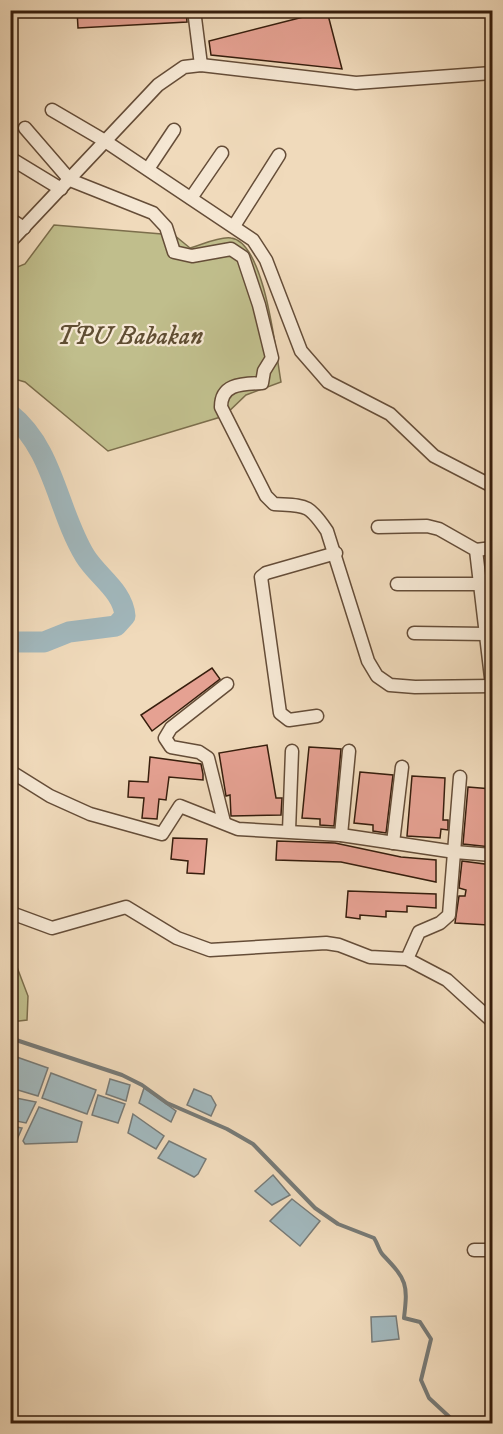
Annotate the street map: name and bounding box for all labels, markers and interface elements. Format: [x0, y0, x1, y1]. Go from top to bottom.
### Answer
park label: TPU Babakan [57, 320, 203, 353]

